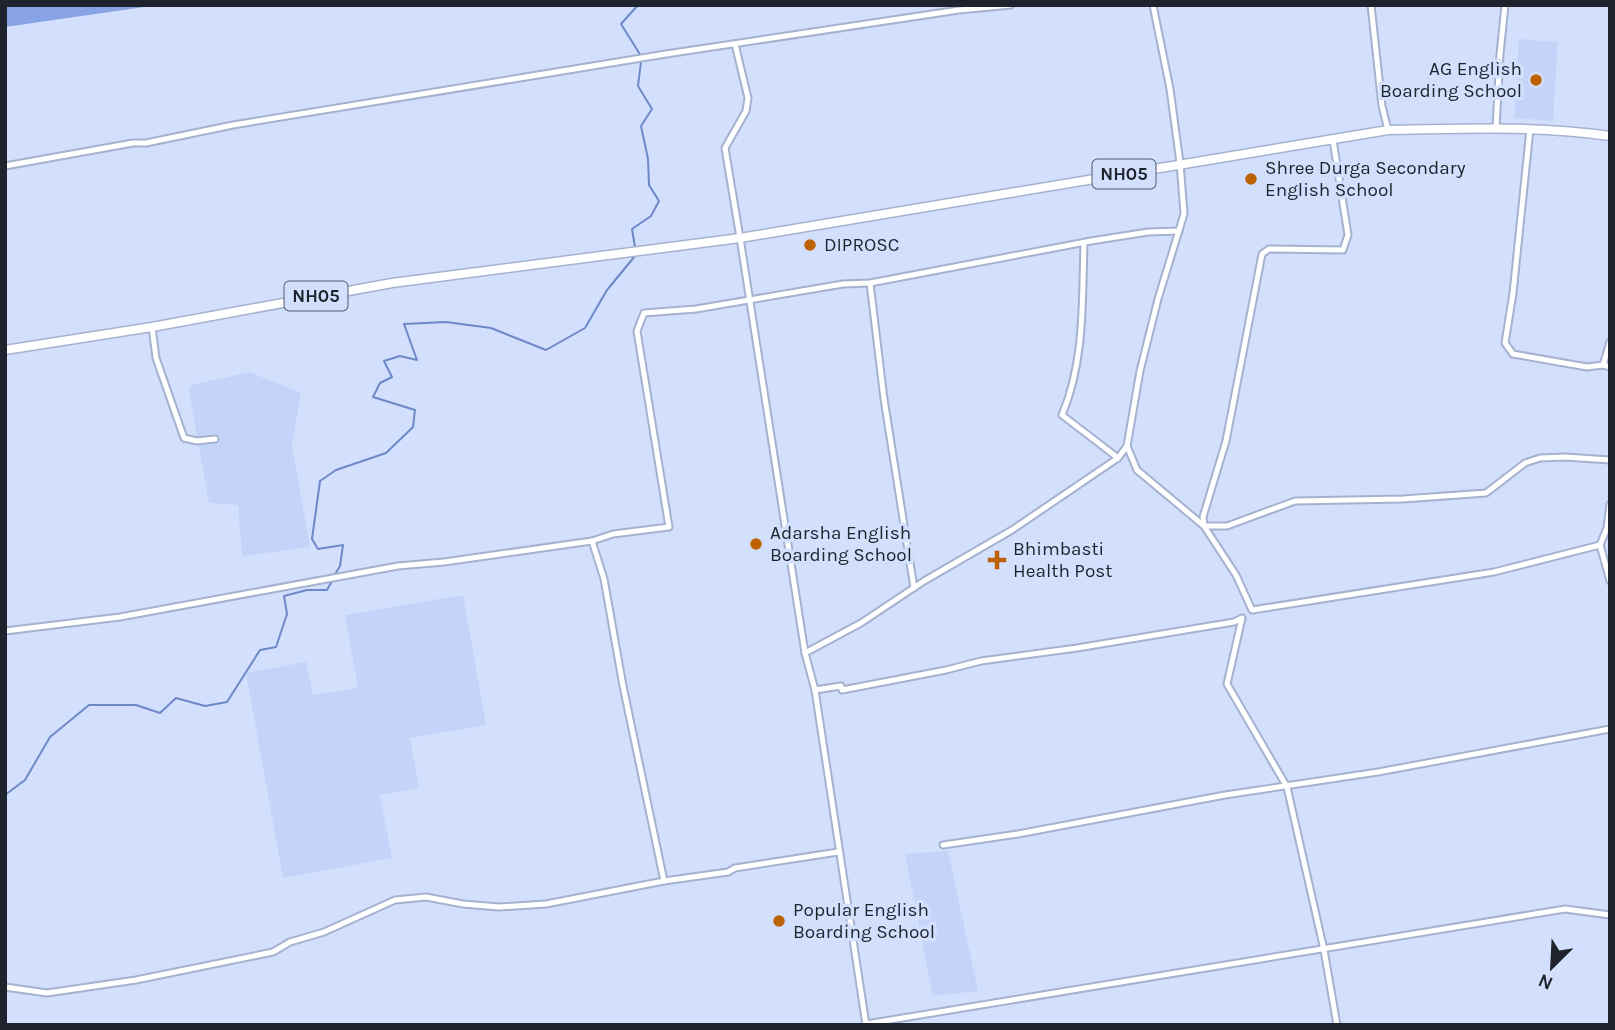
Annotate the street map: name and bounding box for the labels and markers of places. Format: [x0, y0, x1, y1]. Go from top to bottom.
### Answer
place label: AG English Boarding School [1380, 58, 1522, 102]
marker: AG English Boarding School [1528, 72, 1544, 88]
place label: Shree Durga Secondary English School [1265, 157, 1466, 201]
marker: Shree Durga Secondary English School [1243, 171, 1259, 187]
place label: DIPROSC [824, 234, 899, 256]
marker: DIPROSC [802, 237, 818, 253]
place label: Adarsha English Boarding School [770, 522, 912, 566]
marker: Adarsha English Boarding School [748, 536, 764, 552]
place label: Bhimbasti Health Post [1013, 538, 1112, 582]
marker: Bhimbasti Health Post [987, 550, 1007, 570]
place label: Popular English Boarding School [793, 899, 935, 943]
marker: Popular English Boarding School [771, 913, 787, 929]

